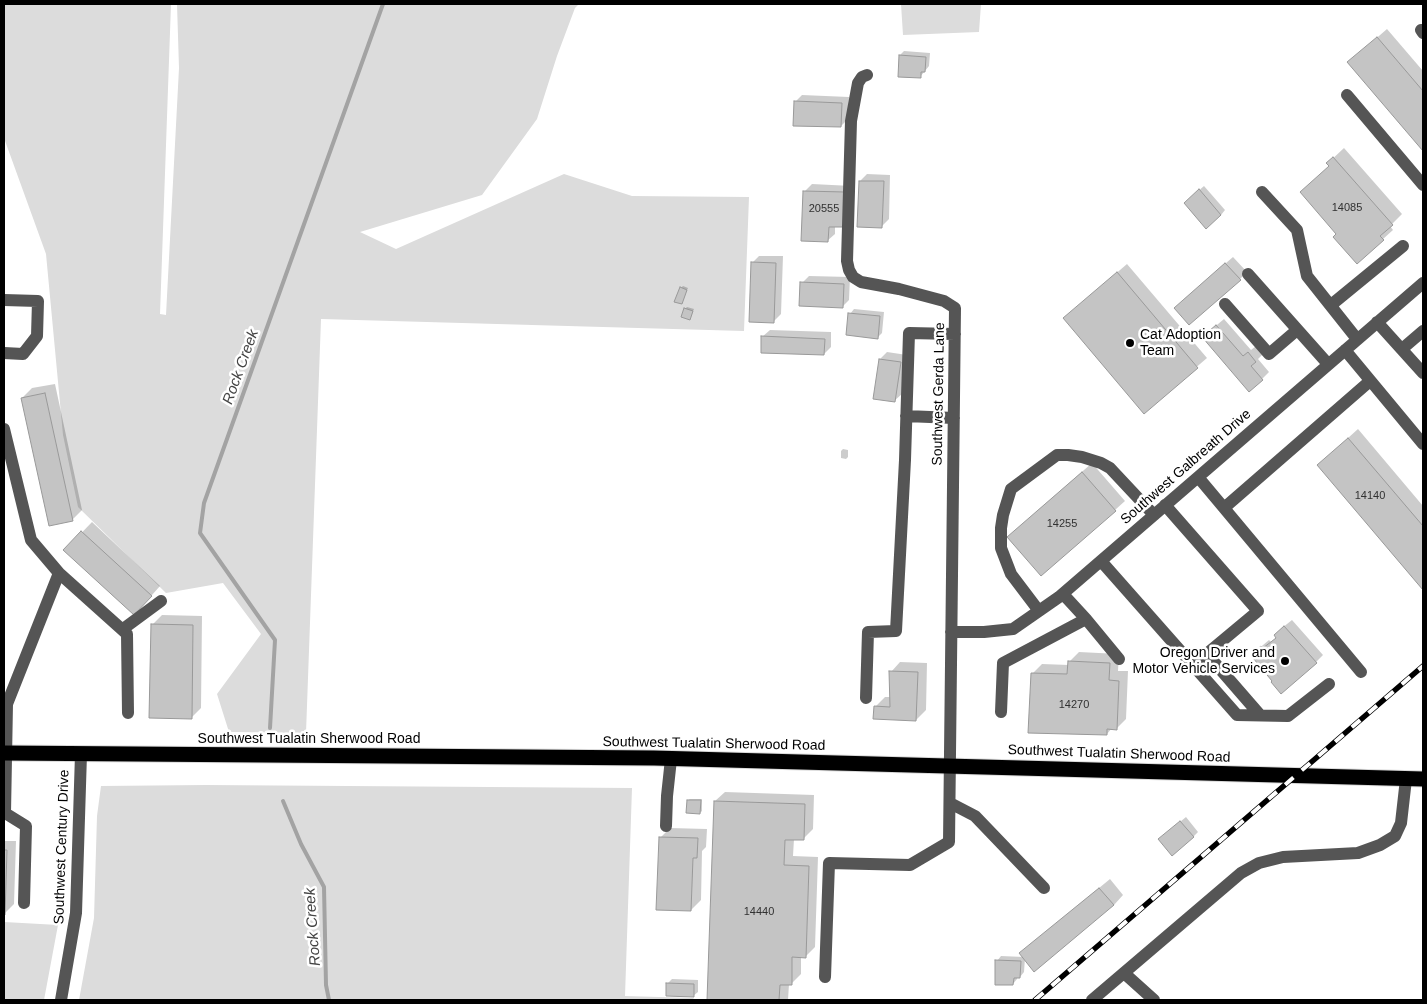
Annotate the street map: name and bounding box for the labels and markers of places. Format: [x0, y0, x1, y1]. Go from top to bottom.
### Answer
place label: Cat Adoption Team [1140, 327, 1221, 360]
marker: Cat Adoption Team [1124, 337, 1136, 349]
place label: Oregon Driver and Motor Vehicle Services [1133, 645, 1275, 678]
marker: Oregon Driver and Motor Vehicle Services [1279, 655, 1291, 667]

